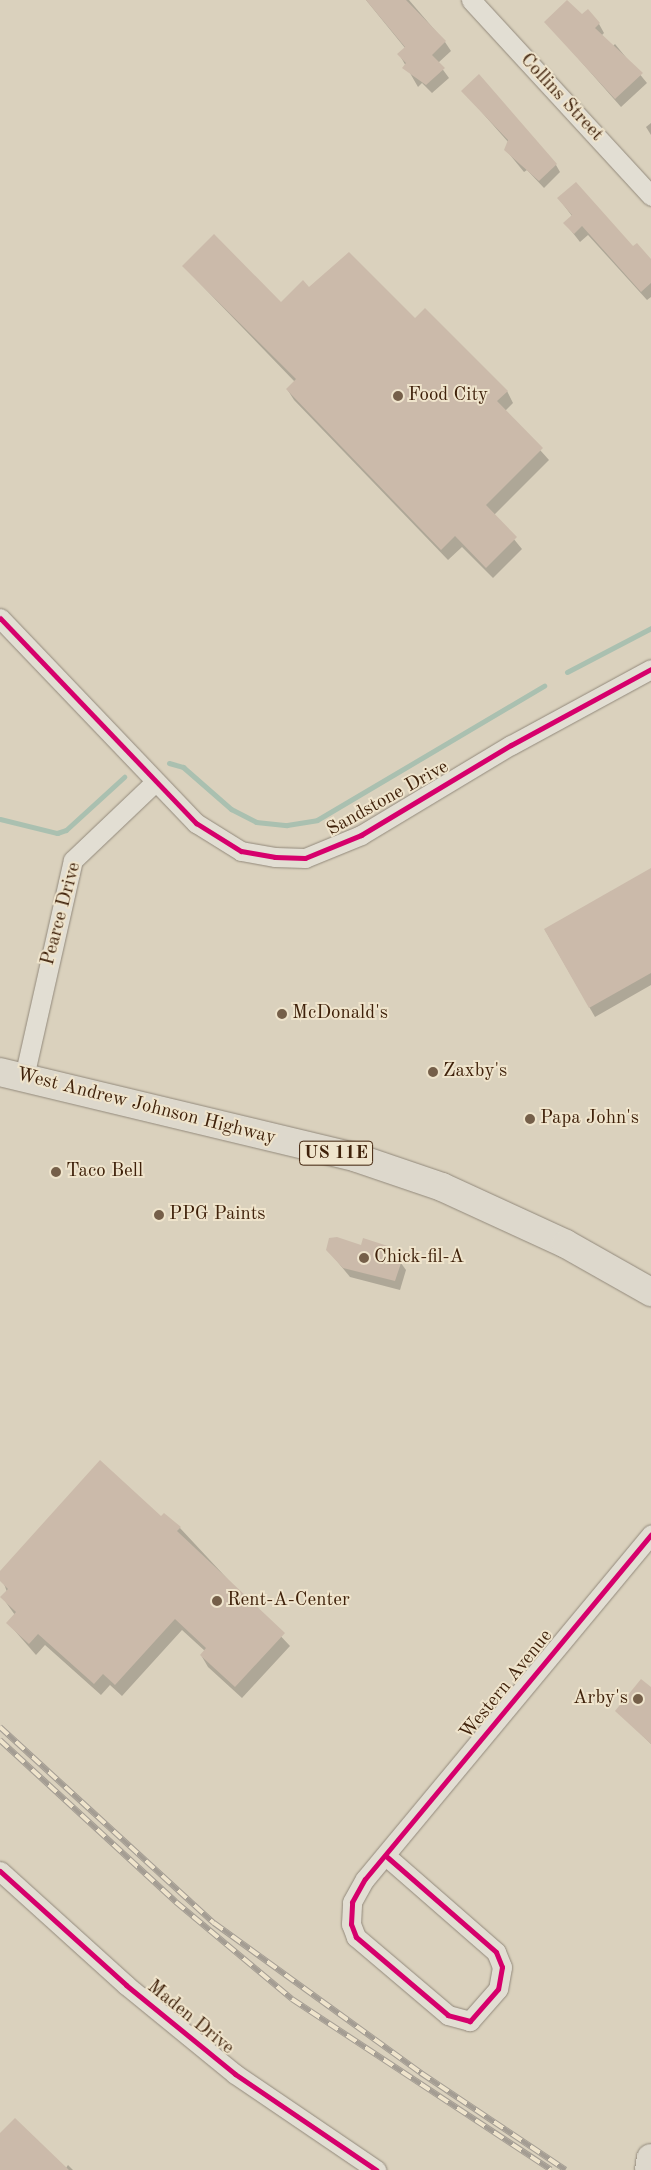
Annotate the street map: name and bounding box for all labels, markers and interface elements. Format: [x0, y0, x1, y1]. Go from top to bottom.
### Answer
street label: Collins Street [515, 49, 607, 147]
place label: Food City [408, 385, 488, 407]
marker: Food City [392, 390, 404, 402]
street label: Sandstone Drive [323, 756, 453, 842]
street label: Pearce Drive [37, 860, 87, 968]
place label: McDonald's [292, 1003, 388, 1025]
marker: McDonald's [276, 1008, 288, 1020]
place label: Zaxby's [443, 1061, 507, 1083]
street label: West Andrew Johnson Highway [14, 1064, 278, 1150]
marker: Zaxby's [427, 1066, 439, 1078]
place label: Papa John's [540, 1108, 639, 1130]
marker: Papa John's [524, 1113, 536, 1125]
road number: US 11E [298, 1138, 374, 1168]
place label: Taco Bell [66, 1161, 143, 1183]
marker: Taco Bell [50, 1166, 62, 1178]
place label: PPG Paints [169, 1204, 266, 1226]
marker: PPG Paints [153, 1209, 165, 1221]
place label: Chick-fil-A [374, 1247, 464, 1269]
marker: Chick-fil-A [358, 1252, 370, 1264]
place label: Rent-A-Center [227, 1590, 350, 1612]
marker: Rent-A-Center [211, 1595, 223, 1607]
street label: Western Avenue [456, 1626, 558, 1744]
place label: Arby's [573, 1688, 628, 1710]
marker: Arby's [632, 1693, 644, 1705]
street label: Maden Drive [142, 1976, 238, 2060]

